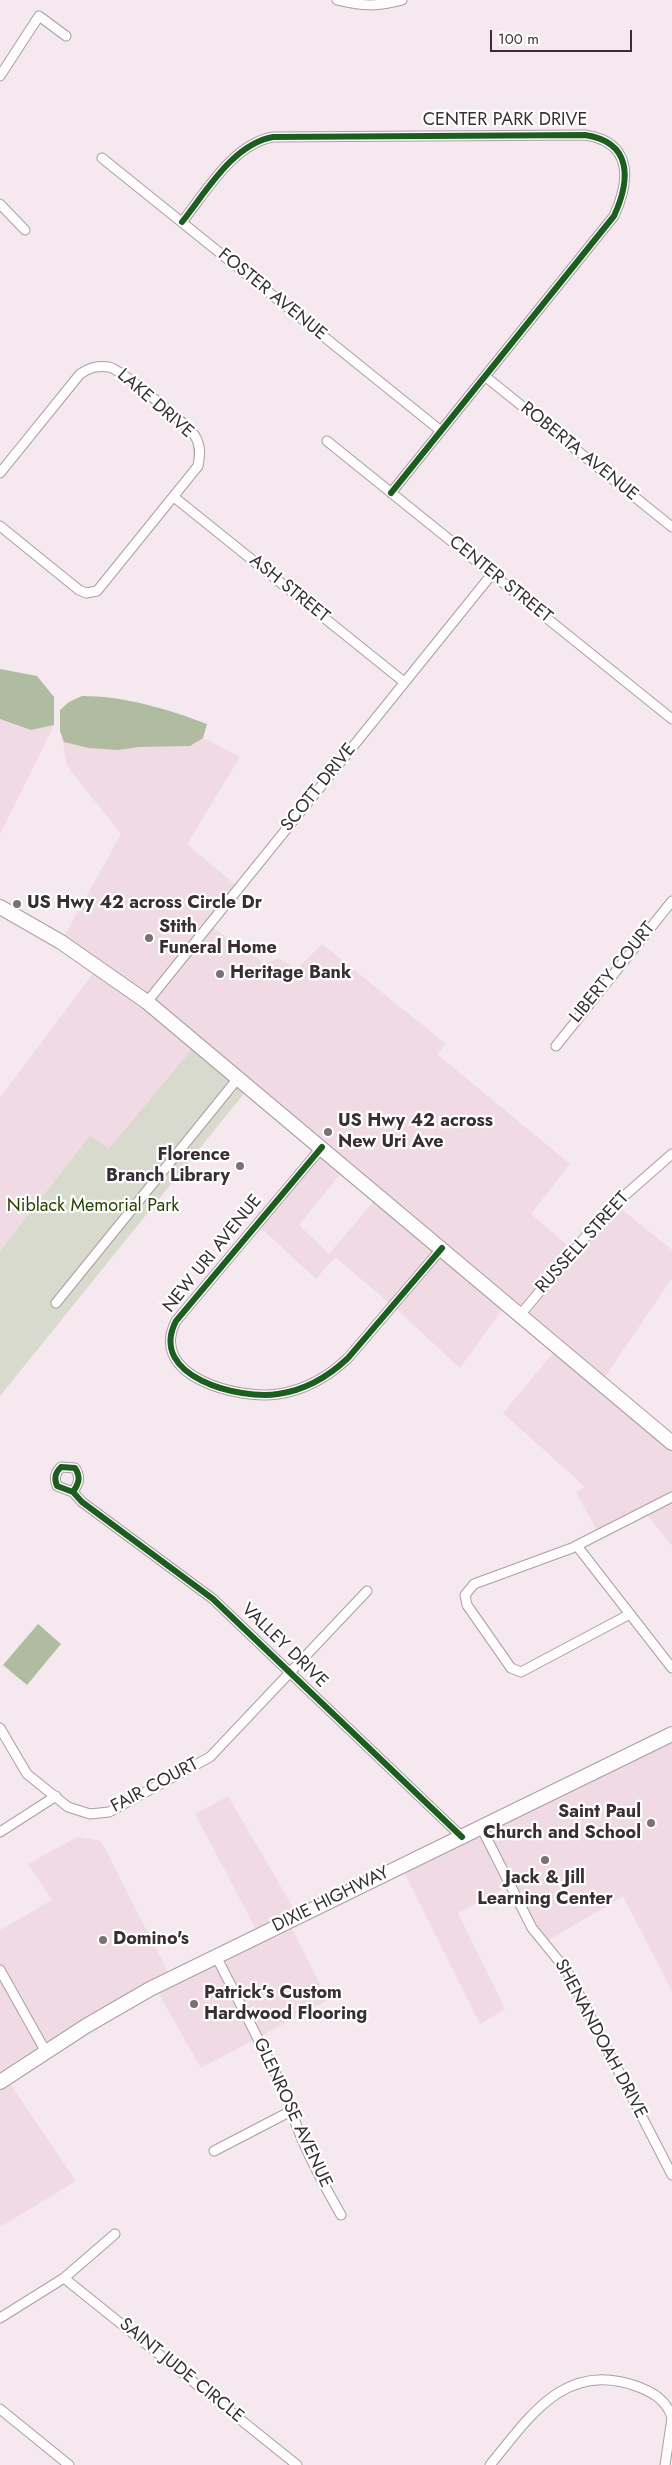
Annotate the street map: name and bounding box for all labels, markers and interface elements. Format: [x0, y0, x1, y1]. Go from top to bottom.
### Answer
scale bar [492, 20, 634, 52]
text: 100 m [498, 28, 539, 50]
street label: CENTER PARK DRIVE [423, 110, 587, 132]
street label: FOSTER AVENUE [213, 245, 331, 345]
street label: LAKE DRIVE [112, 365, 198, 443]
street label: ROBERTA AVENUE [516, 398, 642, 506]
street label: CENTER STREET [444, 532, 556, 628]
street label: ASH STREET [245, 550, 333, 628]
street label: SCOTT DRIVE [277, 740, 361, 836]
place label: US Hwy 42 across Circle Dr [27, 893, 262, 915]
marker: US Hwy 42 across Circle Dr [11, 898, 23, 910]
place label: Stith Funeral Home [159, 917, 277, 960]
street label: LIBERTY COURT [566, 918, 660, 1028]
marker: Stith Funeral Home [143, 932, 155, 944]
place label: Heritage Bank [230, 963, 351, 985]
marker: Heritage Bank [214, 968, 226, 980]
place label: US Hwy 42 across New Uri Ave [338, 1111, 493, 1154]
marker: US Hwy 42 across New Uri Ave [322, 1126, 334, 1138]
place label: Florence Branch Library [106, 1145, 230, 1188]
marker: Florence Branch Library [234, 1160, 246, 1172]
street label: RUSSELL STREET [532, 1188, 634, 1298]
street label: NEW URI AVENUE [159, 1191, 267, 1317]
park label: Niblack Memorial Park [7, 1196, 179, 1218]
street label: VALLEY DRIVE [236, 1599, 332, 1693]
street label: FAIR COURT [108, 1754, 202, 1818]
place label: Saint Paul Church and School [483, 1802, 641, 1845]
marker: Saint Paul Church and School [645, 1817, 657, 1829]
marker: Jack & Jill Learning Center [539, 1854, 551, 1866]
street label: DIXIE HIGHWAY [269, 1862, 393, 1938]
place label: Jack & Jill Learning Center [477, 1868, 613, 1910]
place label: Domino's [113, 1929, 189, 1951]
marker: Domino's [97, 1934, 109, 1946]
street label: SHENANDOAH DRIVE [549, 1956, 651, 2122]
place label: Patrick’s Custom Hardwood Flooring [204, 1983, 367, 2026]
marker: Patrick’s Custom Hardwood Flooring [188, 1998, 200, 2010]
street label: GLENROSE AVENUE [248, 2035, 336, 2191]
street label: SAINT JUDE CIRCLE [114, 2314, 248, 2428]

